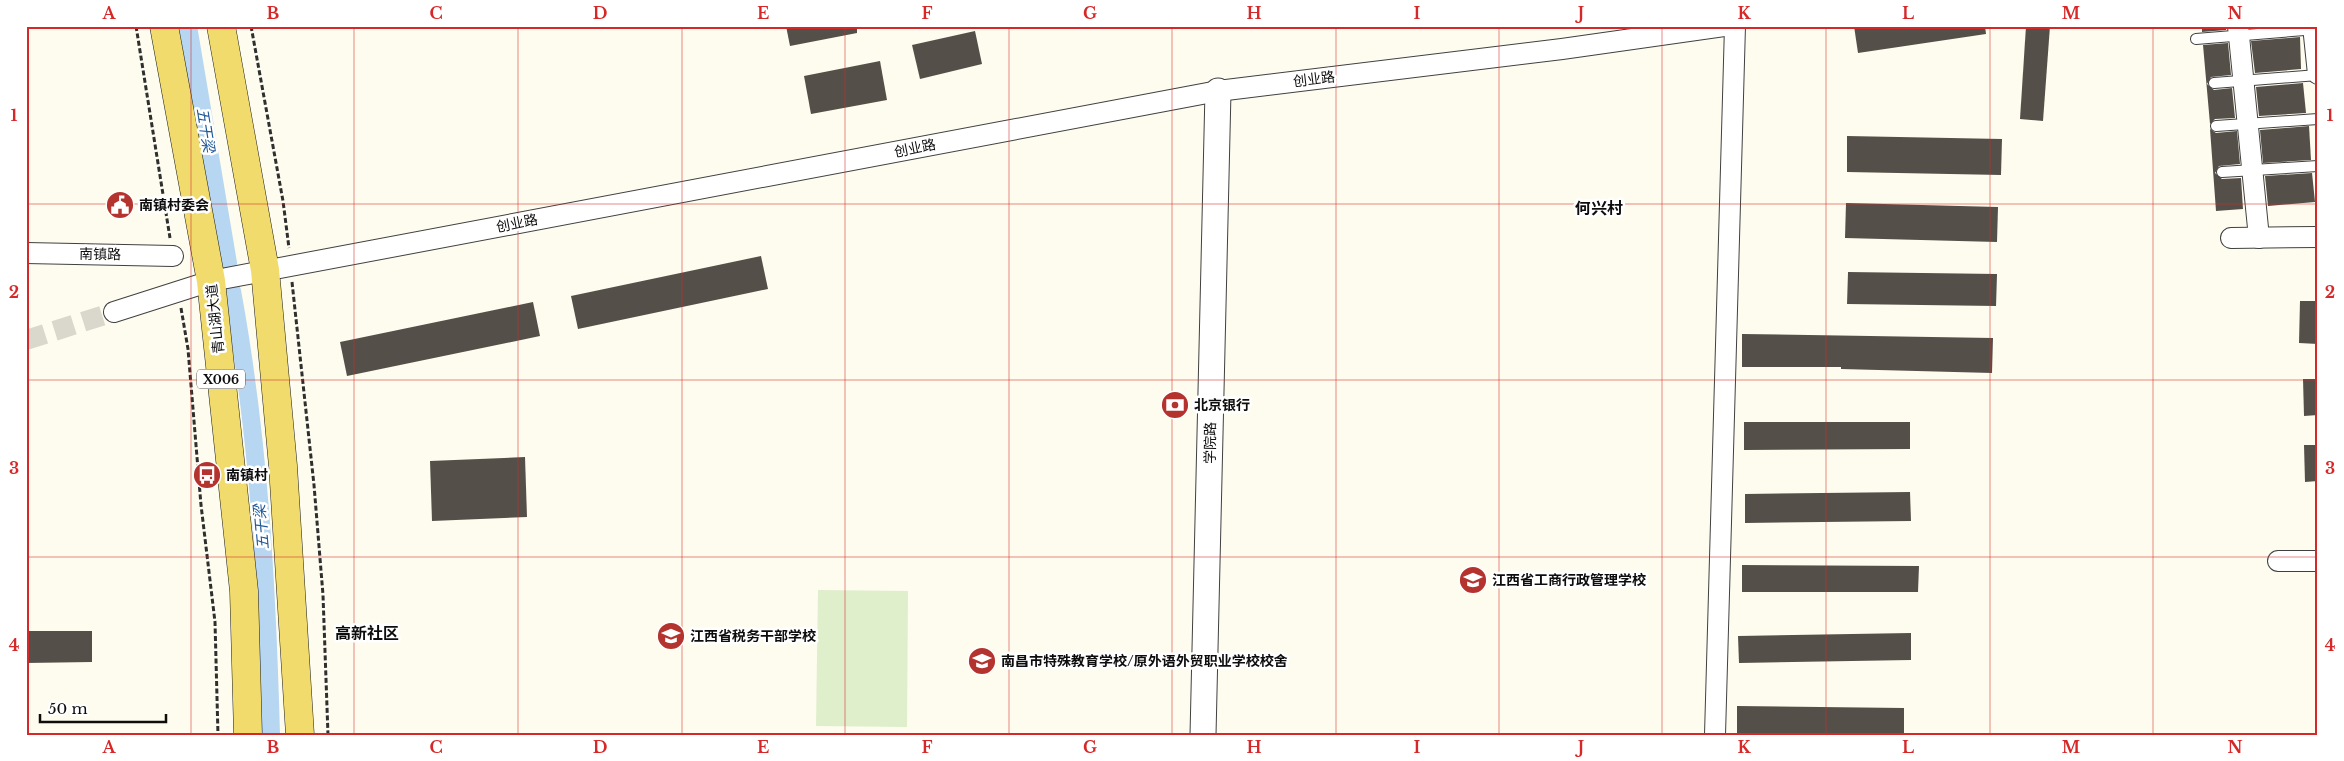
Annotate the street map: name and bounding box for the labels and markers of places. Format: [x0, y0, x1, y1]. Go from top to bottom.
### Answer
public building icon: 南镇村委会 [105, 190, 135, 220]
place label: 南镇村委会 [139, 196, 209, 214]
bank icon: 北京银行 [1160, 390, 1190, 420]
place label: 北京银行 [1194, 396, 1250, 414]
bus stop icon: 南镇村 [192, 460, 222, 490]
place label: 南镇村 [226, 466, 268, 484]
school or university icon: 江西省工商行政管理学校 [1458, 565, 1488, 595]
place label: 江西省工商行政管理学校 [1492, 571, 1646, 589]
school or university icon: 江西省税务干部学校 [656, 621, 686, 651]
place label: 江西省税务干部学校 [690, 627, 816, 645]
school or university icon: 南昌市特殊教育学校/原外语外贸职业学校校舍 [967, 646, 997, 676]
place label: 南昌市特殊教育学校/原外语外贸职业学校校舍 [1001, 652, 1288, 670]

